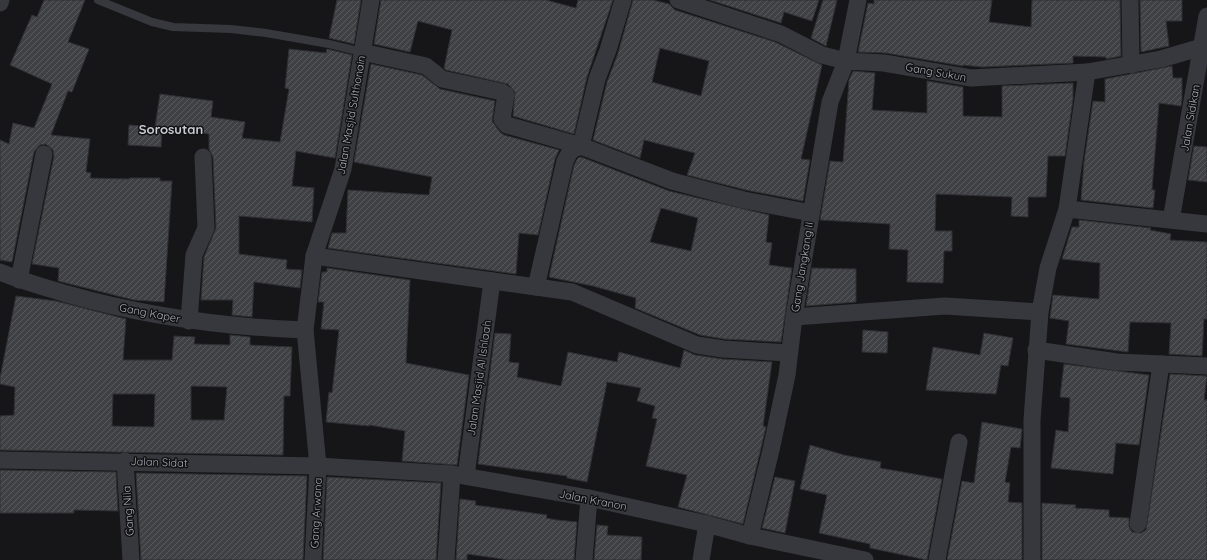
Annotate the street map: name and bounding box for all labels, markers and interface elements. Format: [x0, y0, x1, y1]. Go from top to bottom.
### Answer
street label: Jalan Masjid Sulthonain [334, 54, 368, 176]
street label: Gang Sukun [904, 60, 968, 84]
street label: Jalan Sidikan [1177, 83, 1203, 153]
district label: Sorosutan [139, 121, 203, 137]
street label: Gang Jangkang II [788, 221, 816, 313]
street label: Gang Kaper [118, 300, 182, 326]
street label: Jalan Masjid Al Ishlaah [464, 319, 494, 437]
street label: Jalan Sidat [130, 454, 188, 470]
street label: Gang Arwana [307, 477, 325, 549]
street label: Gang Nila [119, 485, 137, 537]
street label: Jalan Kranon [558, 487, 628, 513]

